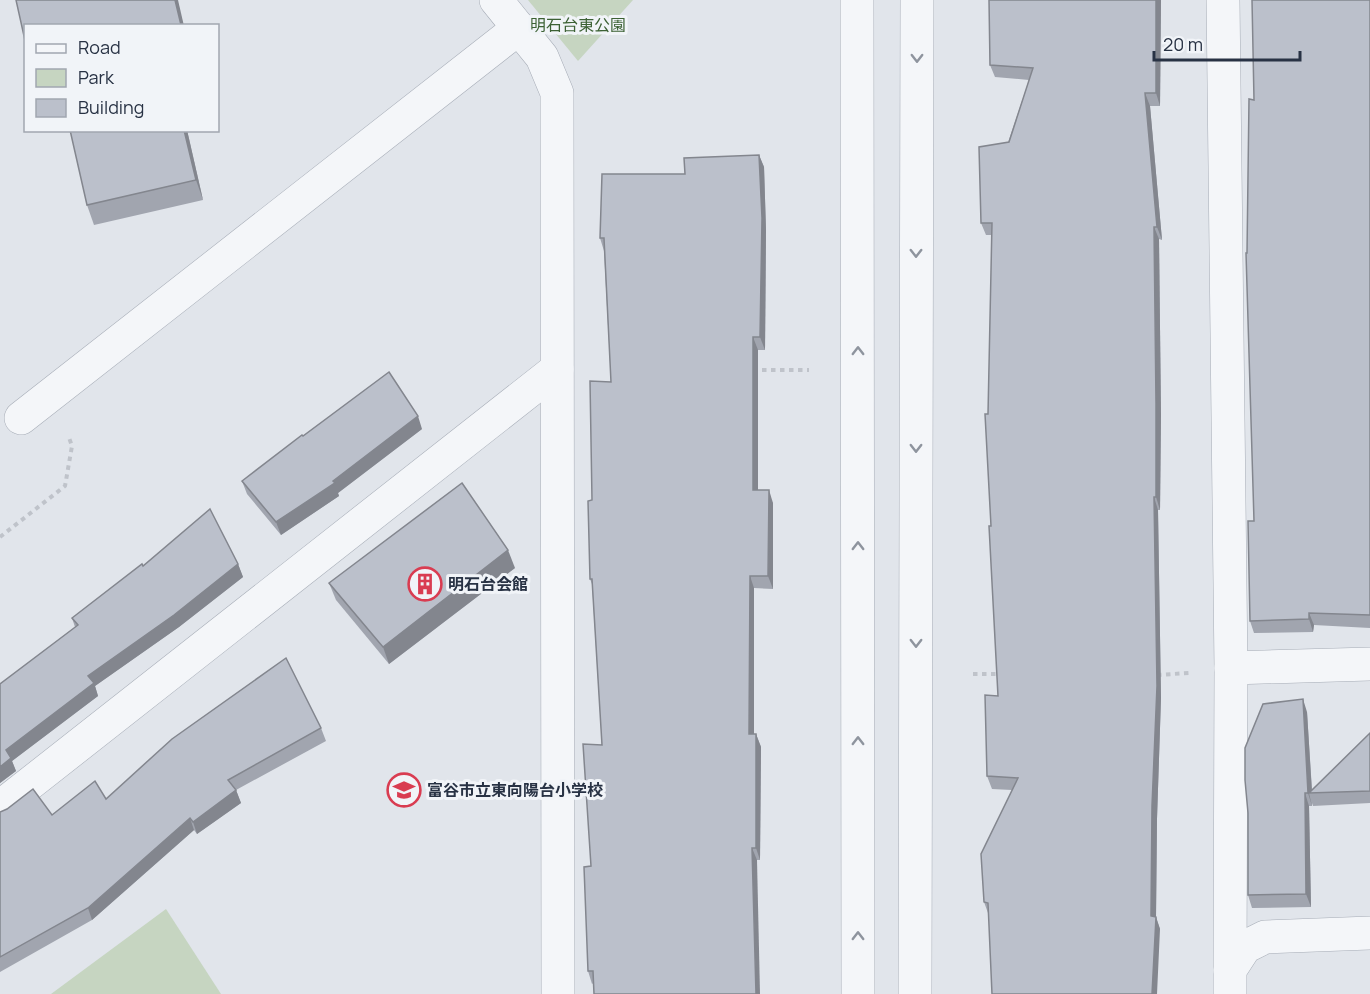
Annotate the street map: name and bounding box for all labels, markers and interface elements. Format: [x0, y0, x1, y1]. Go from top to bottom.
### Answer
park label: 明石台東公園 [530, 14, 626, 36]
legend [24, 24, 219, 132]
scale bar [1154, 24, 1300, 62]
text: 20 m [1163, 32, 1203, 56]
text: Road [78, 35, 121, 59]
one-way arrow [911, 54, 923, 63]
text: Park [78, 65, 115, 89]
text: Building [78, 95, 144, 119]
one-way arrow [910, 249, 922, 258]
one-way arrow [852, 346, 864, 355]
one-way arrow [910, 444, 922, 453]
one-way arrow [852, 541, 864, 550]
building icon: 明石台会館 [407, 566, 443, 602]
place label: 明石台会館 [448, 573, 528, 595]
one-way arrow [910, 639, 922, 648]
one-way arrow [852, 736, 864, 745]
school or university icon: 富谷市立東向陽台小学校 [386, 772, 422, 808]
place label: 富谷市立東向陽台小学校 [427, 779, 603, 801]
one-way arrow [852, 931, 864, 940]

